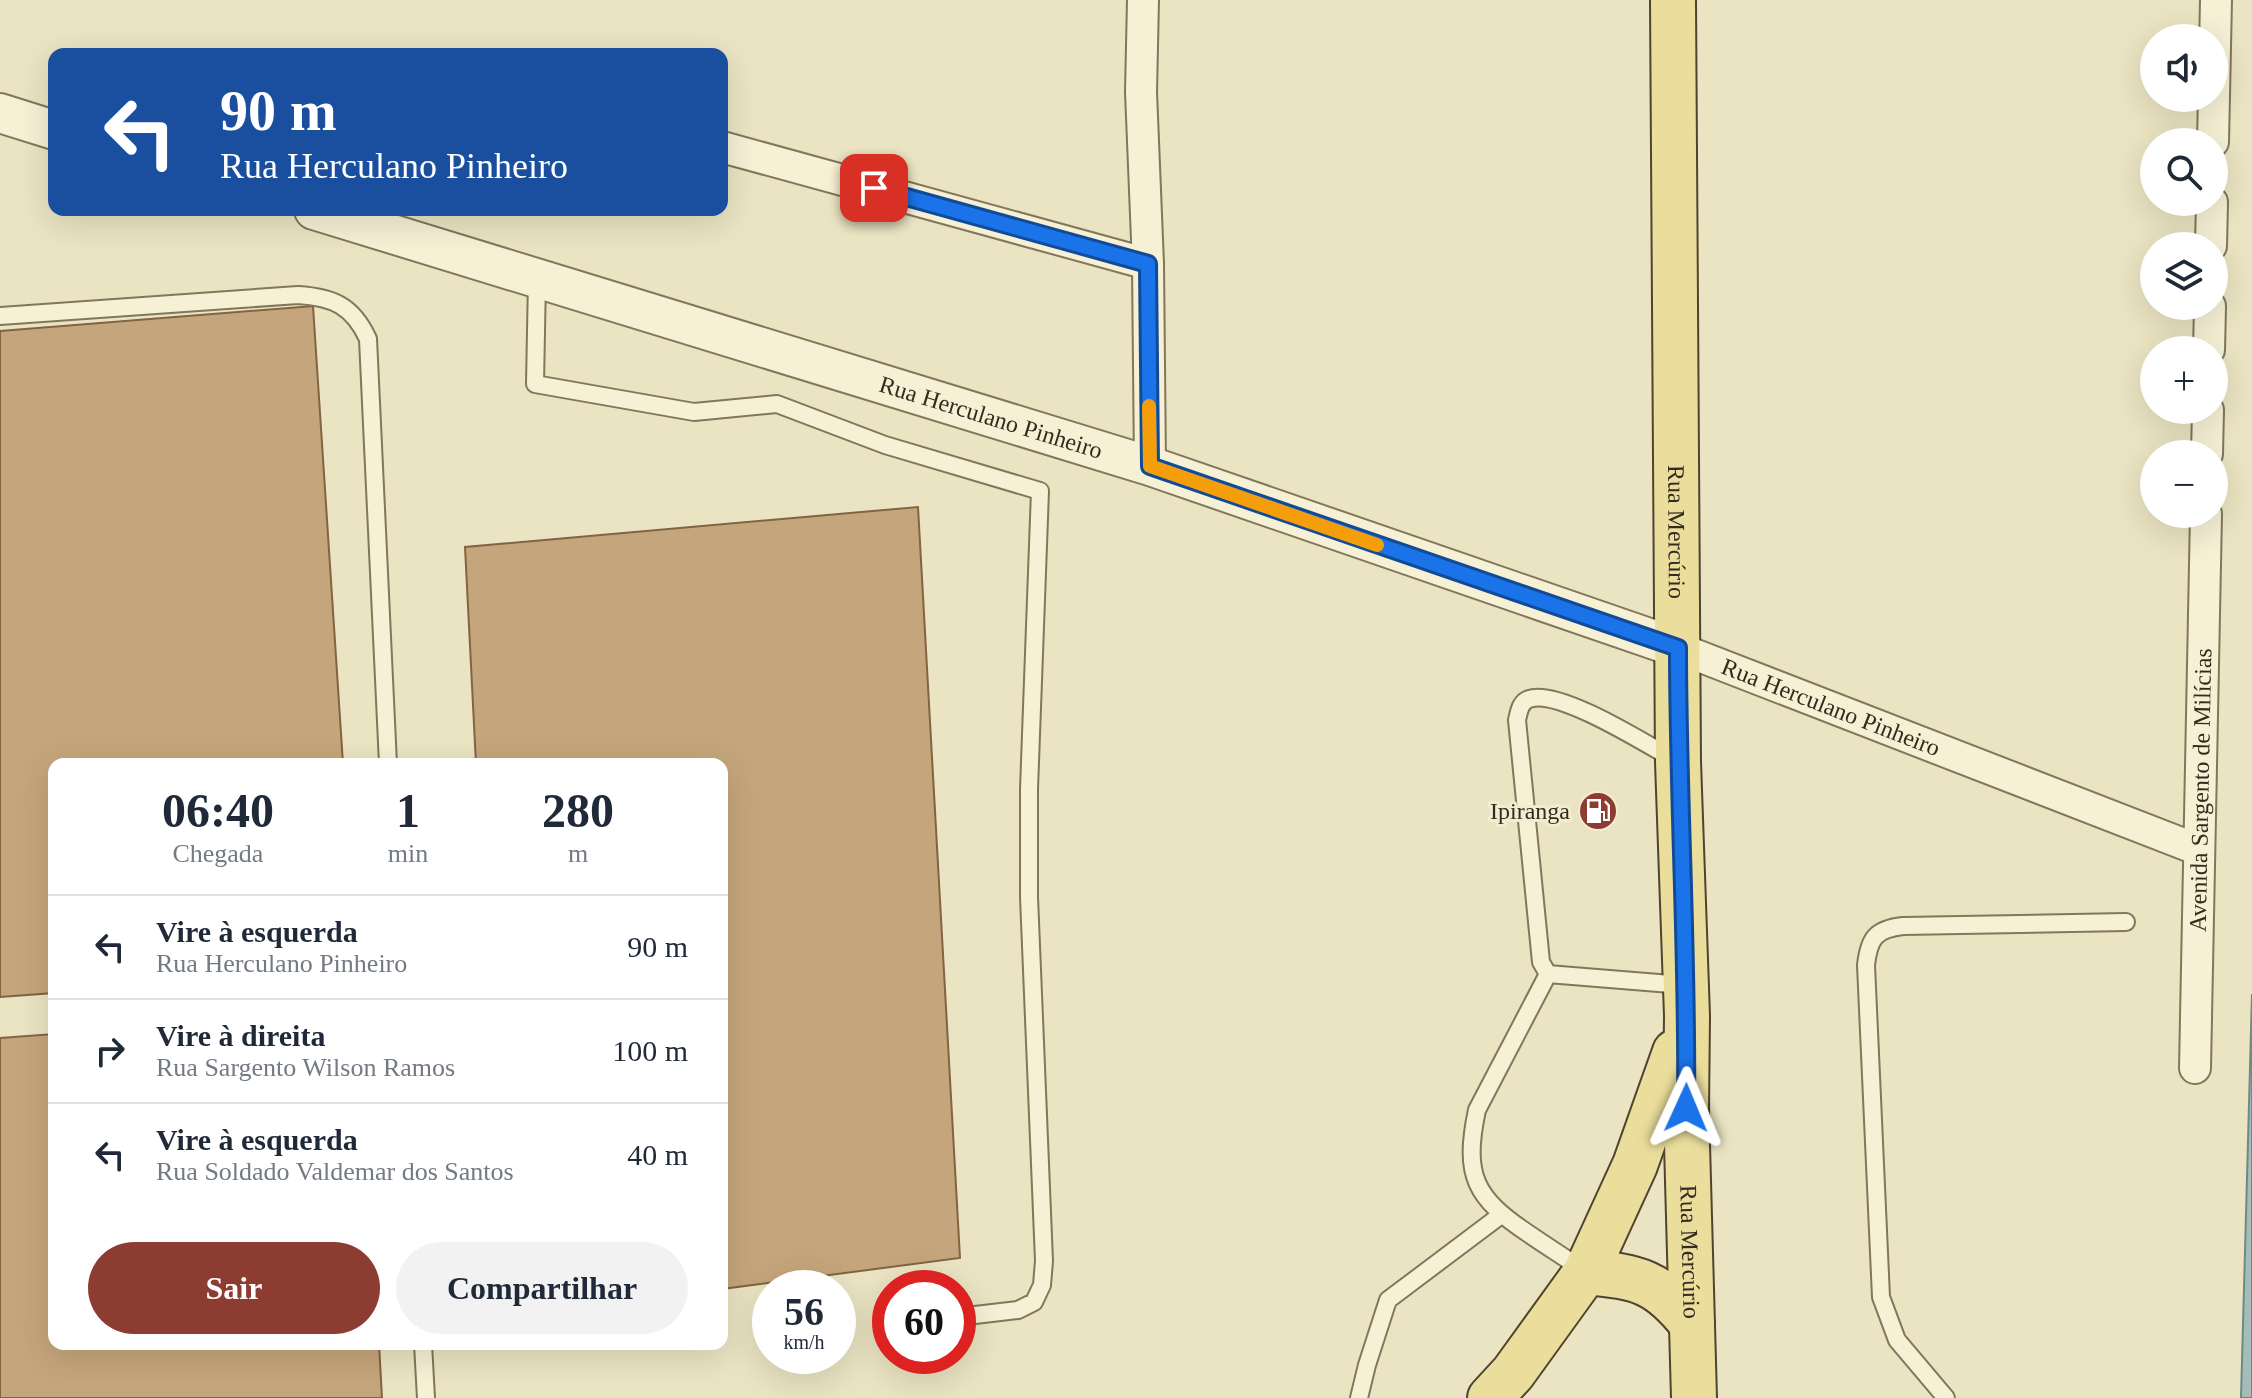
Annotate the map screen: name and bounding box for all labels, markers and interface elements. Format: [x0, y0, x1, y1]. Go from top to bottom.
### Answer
map controls [2140, 24, 2228, 528]
button: sound [2140, 24, 2228, 112]
icon: left [88, 80, 192, 184]
text: 90 m [220, 80, 337, 142]
button: search [2140, 128, 2228, 216]
text: Rua Herculano Pinheiro [220, 146, 568, 186]
pin [840, 154, 908, 222]
icon: arrive [852, 166, 896, 210]
button: layers [2140, 232, 2228, 320]
button: + [2140, 336, 2228, 424]
street label: Rua Herculano Pinheiro [876, 371, 1106, 464]
button: − [2140, 440, 2228, 528]
street label: Rua Mercúrio [1663, 465, 1690, 599]
street label: Avenida Sargento de Milícias [2185, 648, 2216, 932]
street label: Rua Herculano Pinheiro [1718, 653, 1944, 761]
text: 06:40 [162, 784, 274, 837]
text: 1 [396, 784, 420, 837]
text: 280 [542, 784, 614, 837]
fuel station icon: Ipiranga [1577, 790, 1619, 832]
place label: Ipiranga [1490, 798, 1570, 824]
text: Chegada [172, 839, 263, 868]
text: min [388, 839, 428, 868]
text: m [568, 839, 588, 868]
text: Vire à esquerda [156, 915, 358, 948]
icon: left [88, 925, 132, 969]
text: 90 m [627, 930, 688, 963]
text: Rua Herculano Pinheiro [156, 949, 407, 978]
text: Vire à direita [156, 1019, 325, 1052]
icon: right [88, 1029, 132, 1073]
text: 100 m [612, 1034, 688, 1067]
text: Rua Sargento Wilson Ramos [156, 1053, 455, 1082]
position arrow [1644, 1066, 1728, 1150]
text: Vire à esquerda [156, 1123, 358, 1156]
icon: left [88, 1133, 132, 1177]
text: 40 m [627, 1138, 688, 1171]
text: Rua Soldado Valdemar dos Santos [156, 1157, 514, 1186]
street label: Rua Mercúrio [1675, 1184, 1705, 1319]
button: Sair [88, 1242, 380, 1334]
button: Compartilhar [396, 1242, 688, 1334]
speed limit sign: 60 [872, 1270, 976, 1374]
text: 56 [784, 1289, 824, 1334]
text: km/h [783, 1331, 825, 1353]

